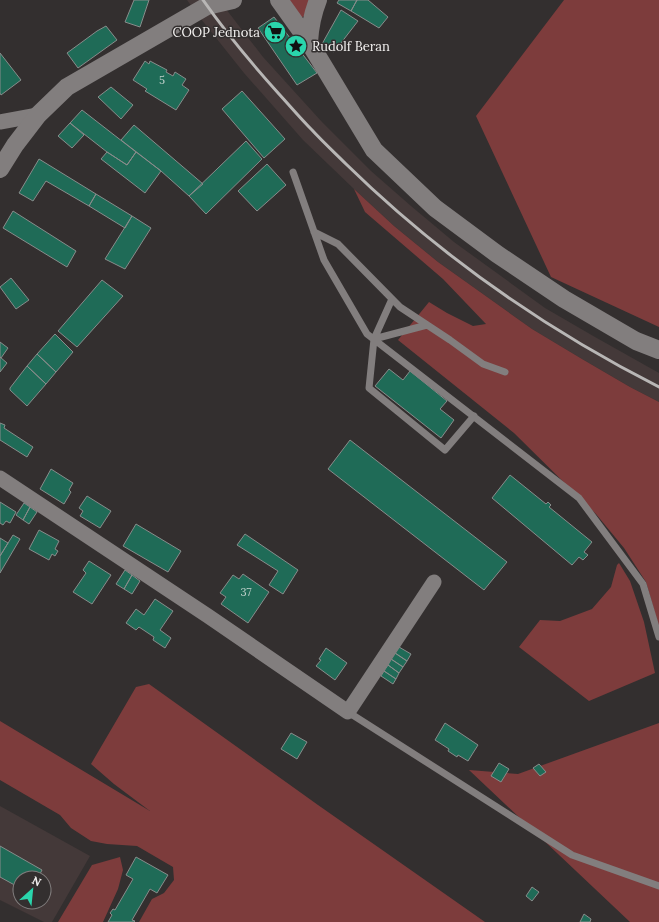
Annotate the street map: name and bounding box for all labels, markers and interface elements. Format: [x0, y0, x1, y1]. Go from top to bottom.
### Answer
supermarket icon: COOP Jednota [262, 19, 288, 45]
place label: COOP Jednota [172, 24, 260, 41]
place icon: Rudolf Beran [283, 33, 309, 59]
place label: Rudolf Beran [312, 38, 390, 55]
house number: 5 [159, 73, 165, 87]
house number: 37 [241, 585, 251, 599]
north arrow [12, 870, 52, 910]
text: N [30, 873, 44, 889]

